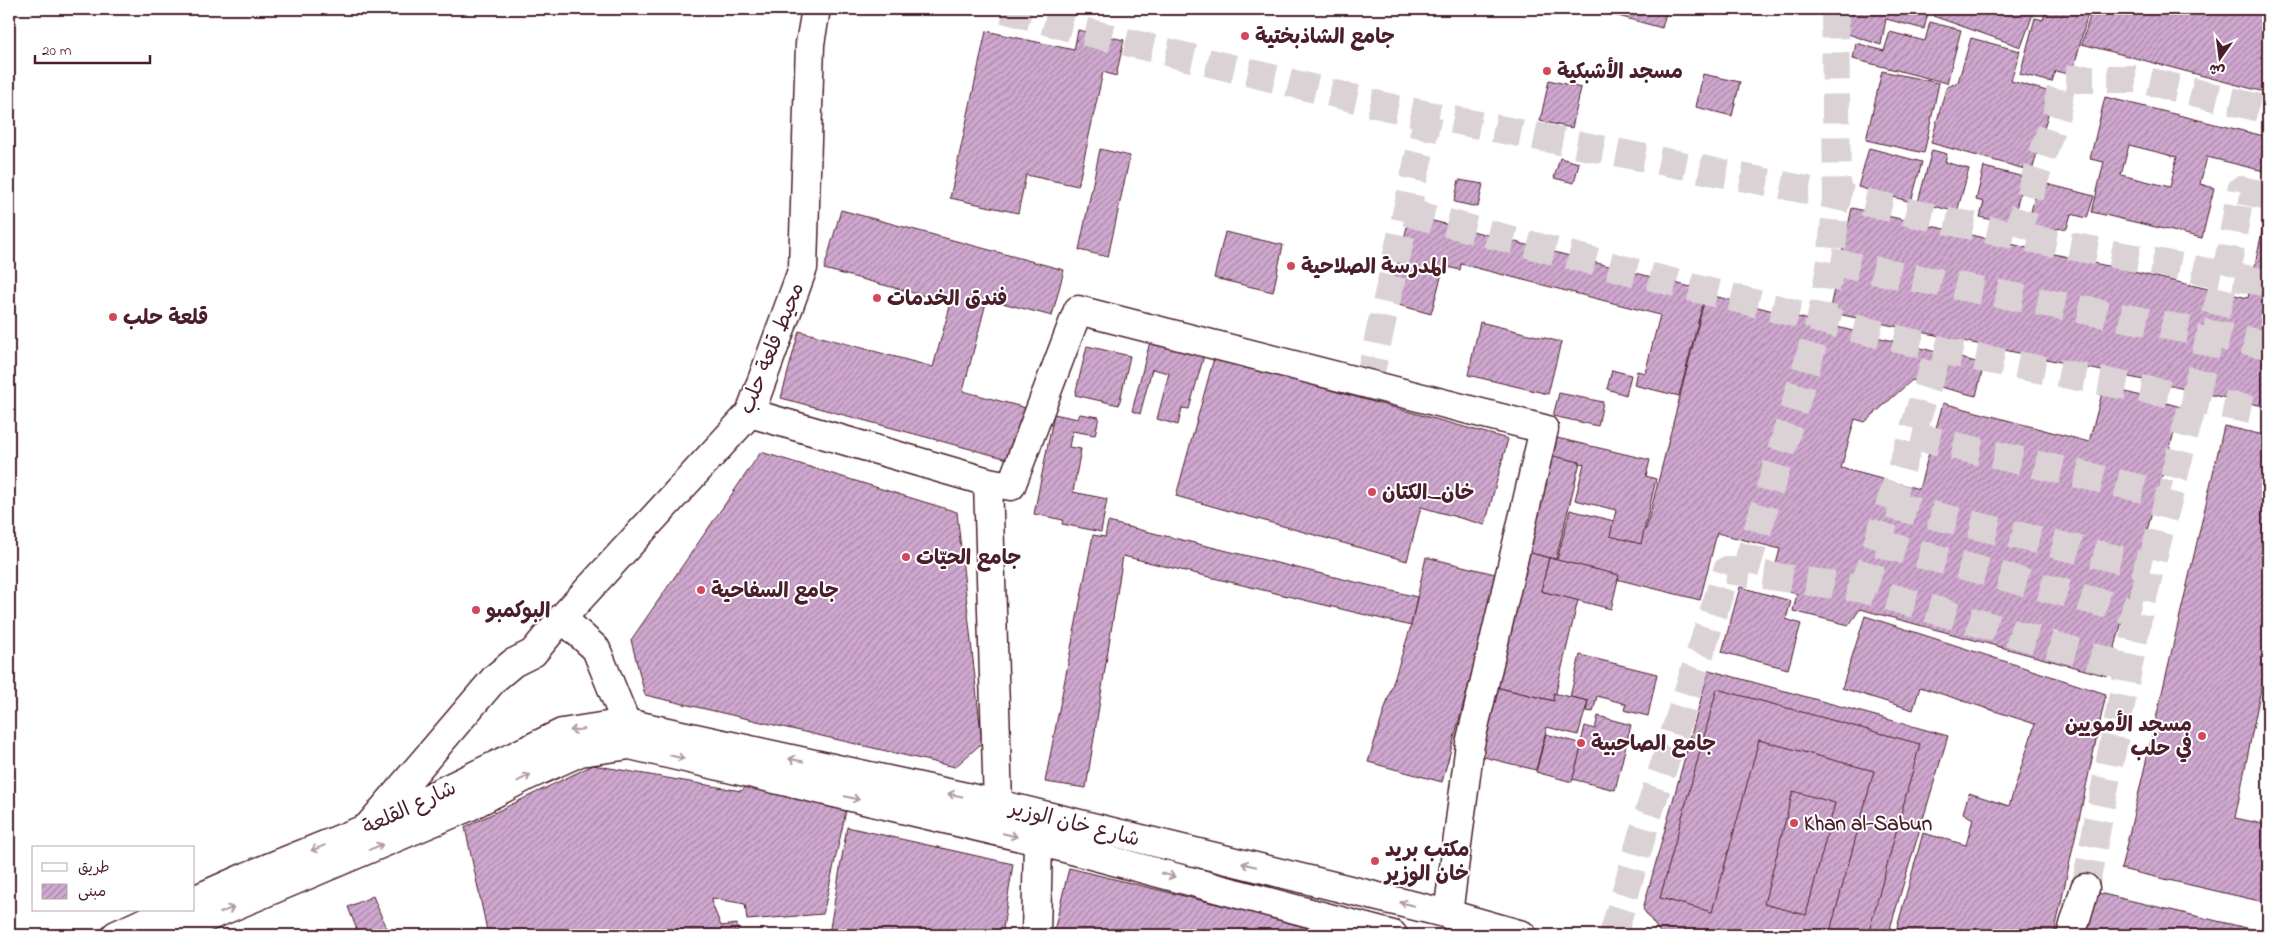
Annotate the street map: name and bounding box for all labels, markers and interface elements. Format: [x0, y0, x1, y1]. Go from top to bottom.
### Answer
place label: جامع الشاذبختية [1255, 23, 1395, 53]
marker: جامع الشاذبختية [1239, 30, 1251, 42]
scale bar [35, 32, 150, 64]
north arrow [2194, 32, 2244, 82]
text: 20 m [42, 40, 72, 62]
place label: مسجد الأشبكية [1557, 57, 1683, 88]
text: ش [2207, 57, 2227, 81]
marker: مسجد الأشبكية [1541, 65, 1553, 77]
place label: المدرسة الصلاحية [1301, 253, 1447, 283]
marker: المدرسة الصلاحية [1285, 260, 1297, 272]
street label: محيط قلعة حلب [733, 278, 813, 419]
place label: فندق الخدمات [887, 285, 1007, 315]
marker: فندق الخدمات [871, 292, 883, 304]
place label: قلعة حلب [123, 304, 208, 334]
marker: قلعة حلب [107, 311, 119, 323]
place label: خان_الكتان [1382, 479, 1474, 509]
marker: خان_الكتان [1366, 486, 1378, 498]
place label: جامع الحيّات [916, 544, 1021, 574]
marker: جامع الحيّات [900, 551, 912, 563]
place label: جامع السفاحية [711, 577, 839, 607]
marker: جامع السفاحية [695, 584, 707, 596]
place label: البوكمبو [485, 597, 550, 627]
marker: البوكمبو [470, 604, 482, 616]
place label: مسجد الأمويين في حلب [2065, 710, 2192, 765]
one-way arrow [570, 726, 586, 736]
place label: جامع الصاحبية [1591, 730, 1716, 760]
marker: مسجد الأمويين في حلب [2196, 730, 2208, 742]
marker: جامع الصاحبية [1575, 737, 1587, 749]
one-way arrow [669, 752, 685, 762]
one-way arrow [789, 755, 805, 765]
one-way arrow [516, 773, 531, 783]
street label: شارع القلعة [358, 774, 462, 844]
one-way arrow [947, 790, 963, 799]
one-way arrow [844, 794, 860, 803]
street label: شارع خان الوزير [1004, 794, 1143, 856]
place label: Khan al-Sabun [1804, 810, 1932, 840]
marker: Khan al-Sabun [1788, 817, 1800, 829]
one-way arrow [1002, 831, 1018, 840]
place label: مكتب بريد خان الوزير [1383, 836, 1470, 890]
one-way arrow [368, 841, 383, 851]
one-way arrow [311, 843, 326, 853]
legend [32, 846, 195, 912]
marker: مكتب بريد خان الوزير [1369, 855, 1381, 867]
text: طريق [78, 857, 110, 879]
one-way arrow [1242, 860, 1258, 870]
one-way arrow [1160, 871, 1176, 880]
text: مبنى [78, 881, 106, 903]
one-way arrow [1400, 899, 1416, 908]
one-way arrow [219, 905, 234, 914]

